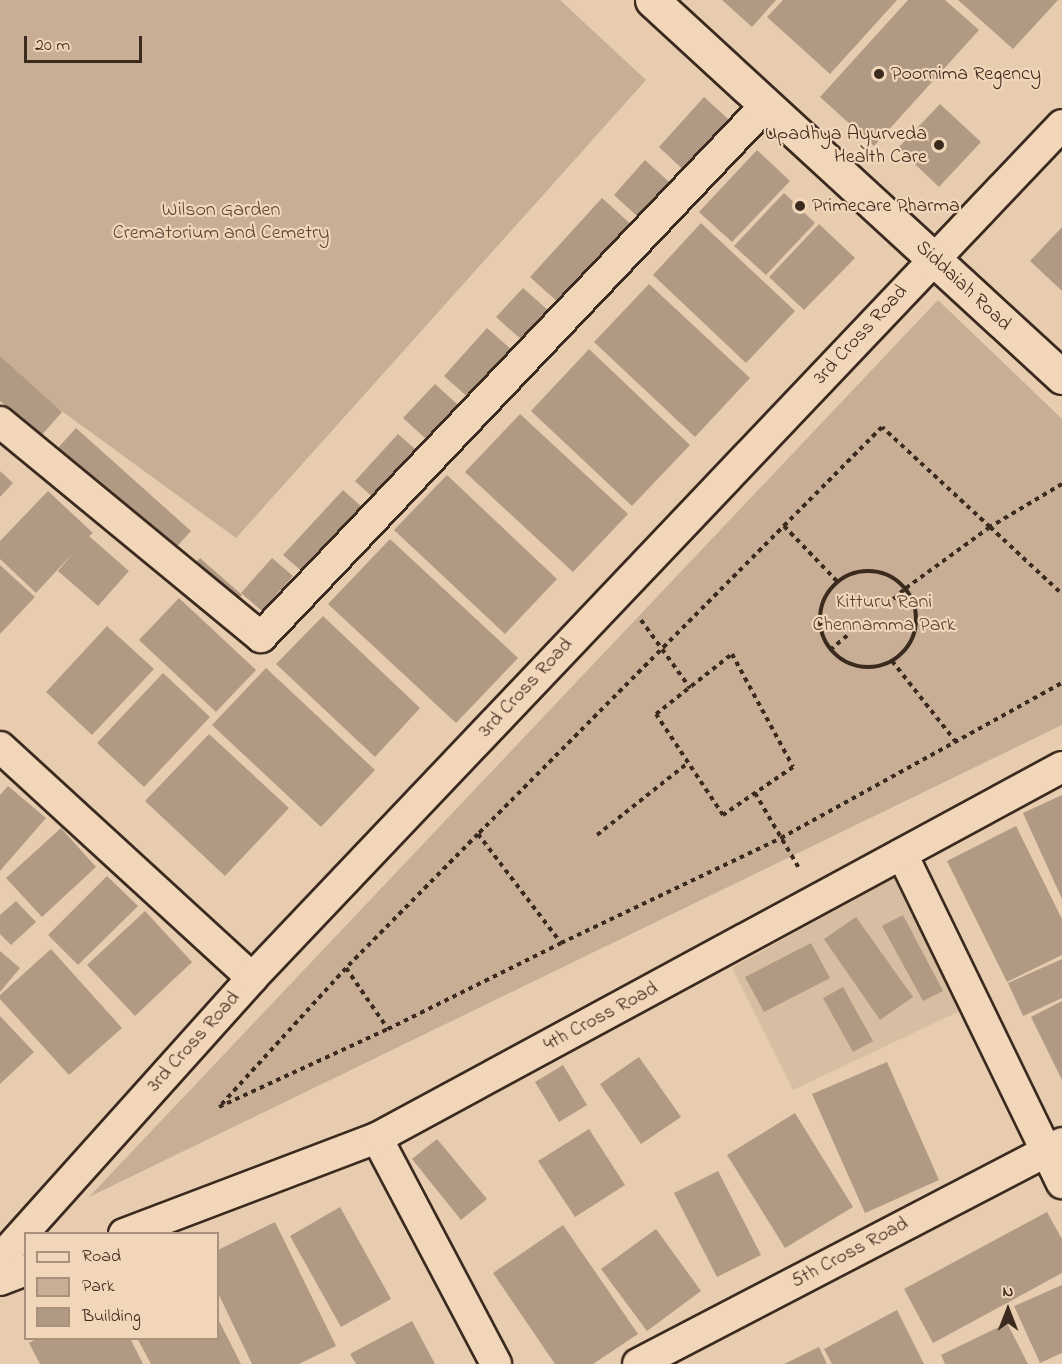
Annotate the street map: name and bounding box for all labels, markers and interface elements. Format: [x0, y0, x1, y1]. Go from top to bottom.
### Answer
scale bar [27, 24, 146, 62]
text: 20 m [35, 33, 70, 59]
place label: Poornima Regency [891, 62, 1041, 86]
marker: Poornima Regency [872, 67, 886, 81]
place label: Upadhya Ayurveda Health Care [765, 122, 927, 169]
marker: Upadhya Ayurveda Health Care [932, 138, 946, 152]
place label: Primecare Pharma [812, 194, 960, 218]
park label: Wilson Garden Crematorium and Cemetry [113, 198, 329, 245]
marker: Primecare Pharma [793, 199, 807, 213]
street label: Siddaiah Road [910, 236, 1016, 336]
street label: 3rd Cross Road [809, 280, 913, 390]
park label: Kitturu Rani Chennamma Park [813, 591, 955, 638]
street label: 3rd Cross Road [474, 633, 578, 743]
street label: 4th Cross Road [540, 977, 662, 1057]
street label: 3rd Cross Road [143, 987, 245, 1097]
street label: 5th Cross Road [787, 1212, 913, 1294]
legend [24, 1232, 219, 1340]
text: Road [82, 1244, 121, 1270]
text: Park [82, 1274, 115, 1300]
north arrow [978, 1280, 1038, 1340]
text: N [1003, 1280, 1013, 1304]
text: Building [82, 1304, 141, 1330]

